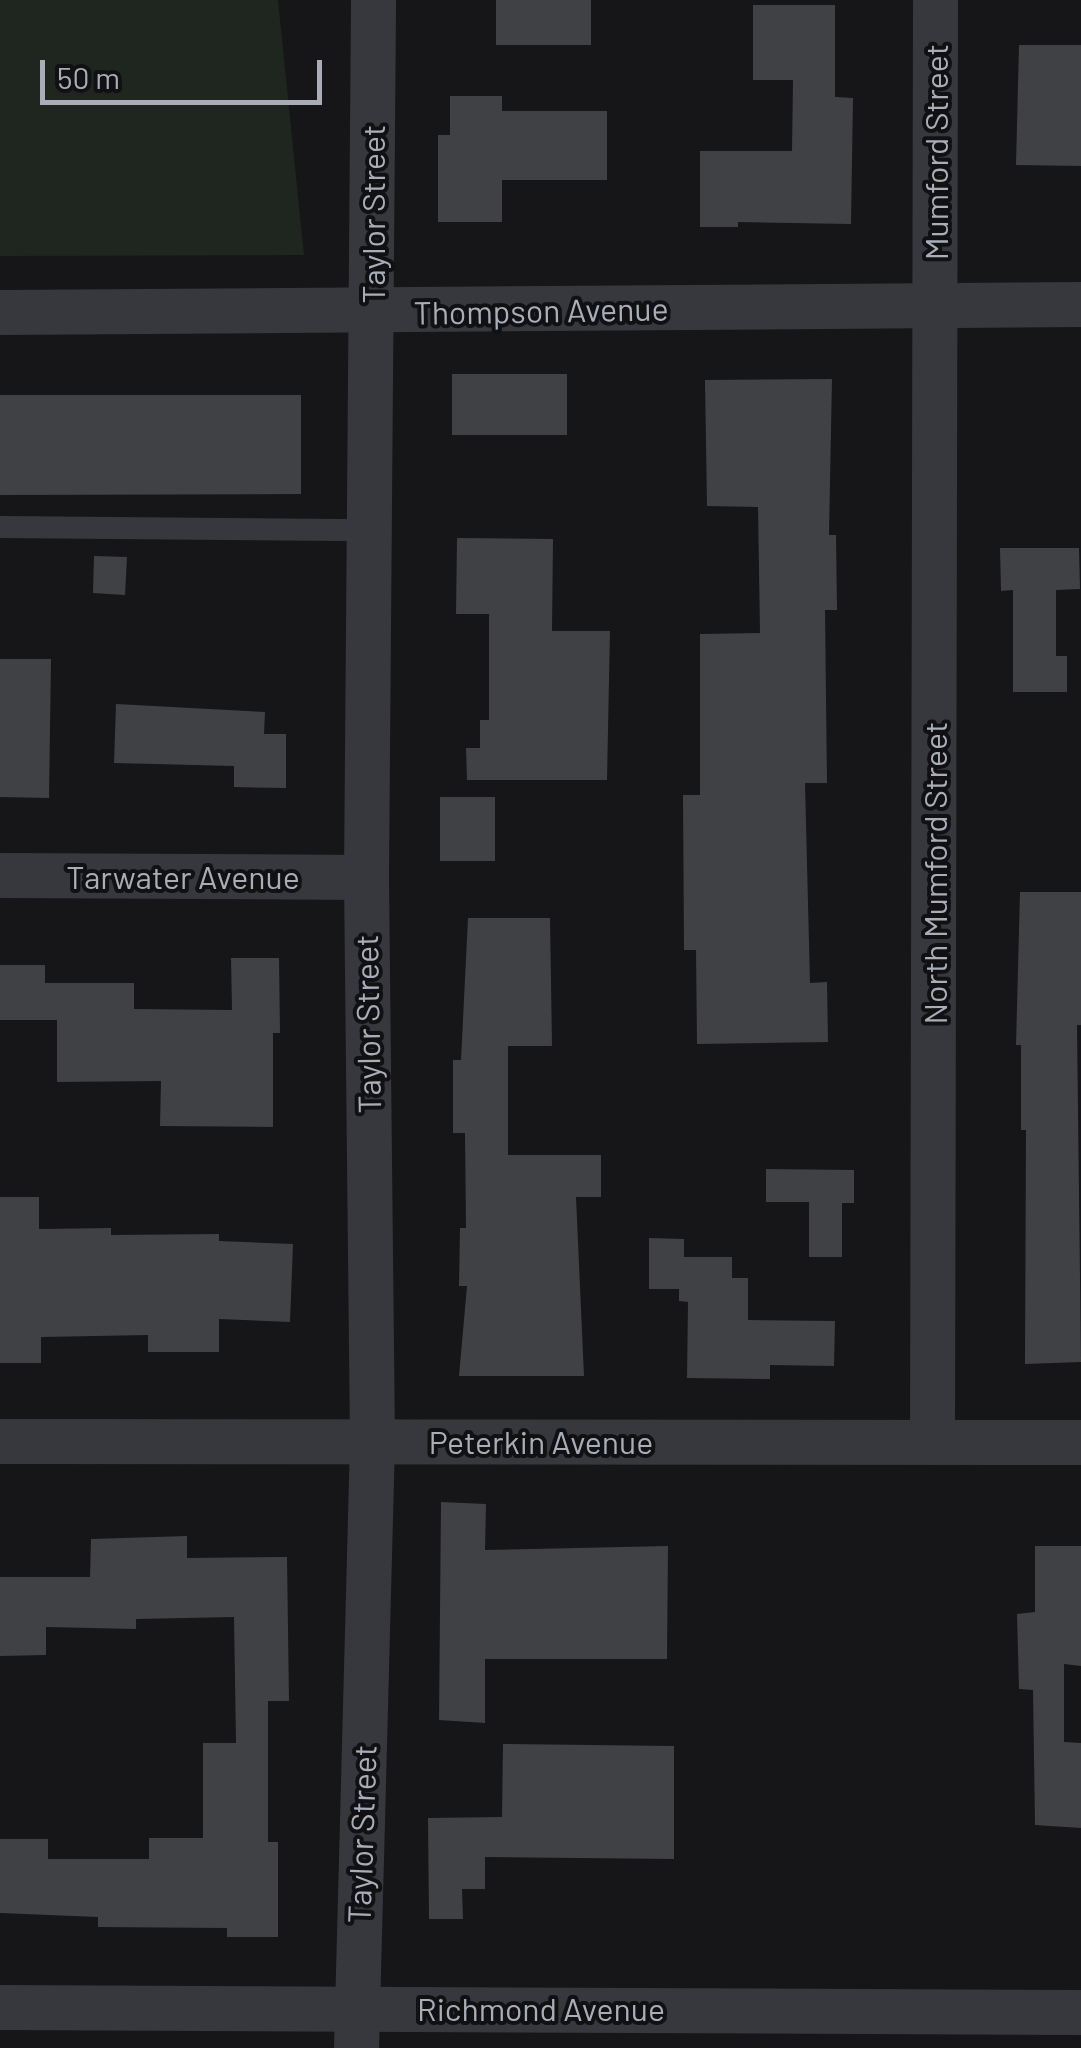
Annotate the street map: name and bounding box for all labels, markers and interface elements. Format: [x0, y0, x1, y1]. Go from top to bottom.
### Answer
scale bar [45, 40, 328, 102]
street label: Mumford Street [916, 44, 954, 260]
text: 50 m [57, 59, 120, 95]
street label: Taylor Street [353, 125, 391, 303]
street label: Thompson Avenue [413, 289, 669, 331]
street label: North Mumford Street [915, 721, 953, 1025]
street label: Tarwater Avenue [66, 857, 300, 895]
street label: Taylor Street [346, 934, 388, 1114]
street label: Peterkin Avenue [429, 1422, 653, 1460]
street label: Taylor Street [339, 1744, 383, 1924]
street label: Richmond Avenue [417, 1989, 665, 2027]

